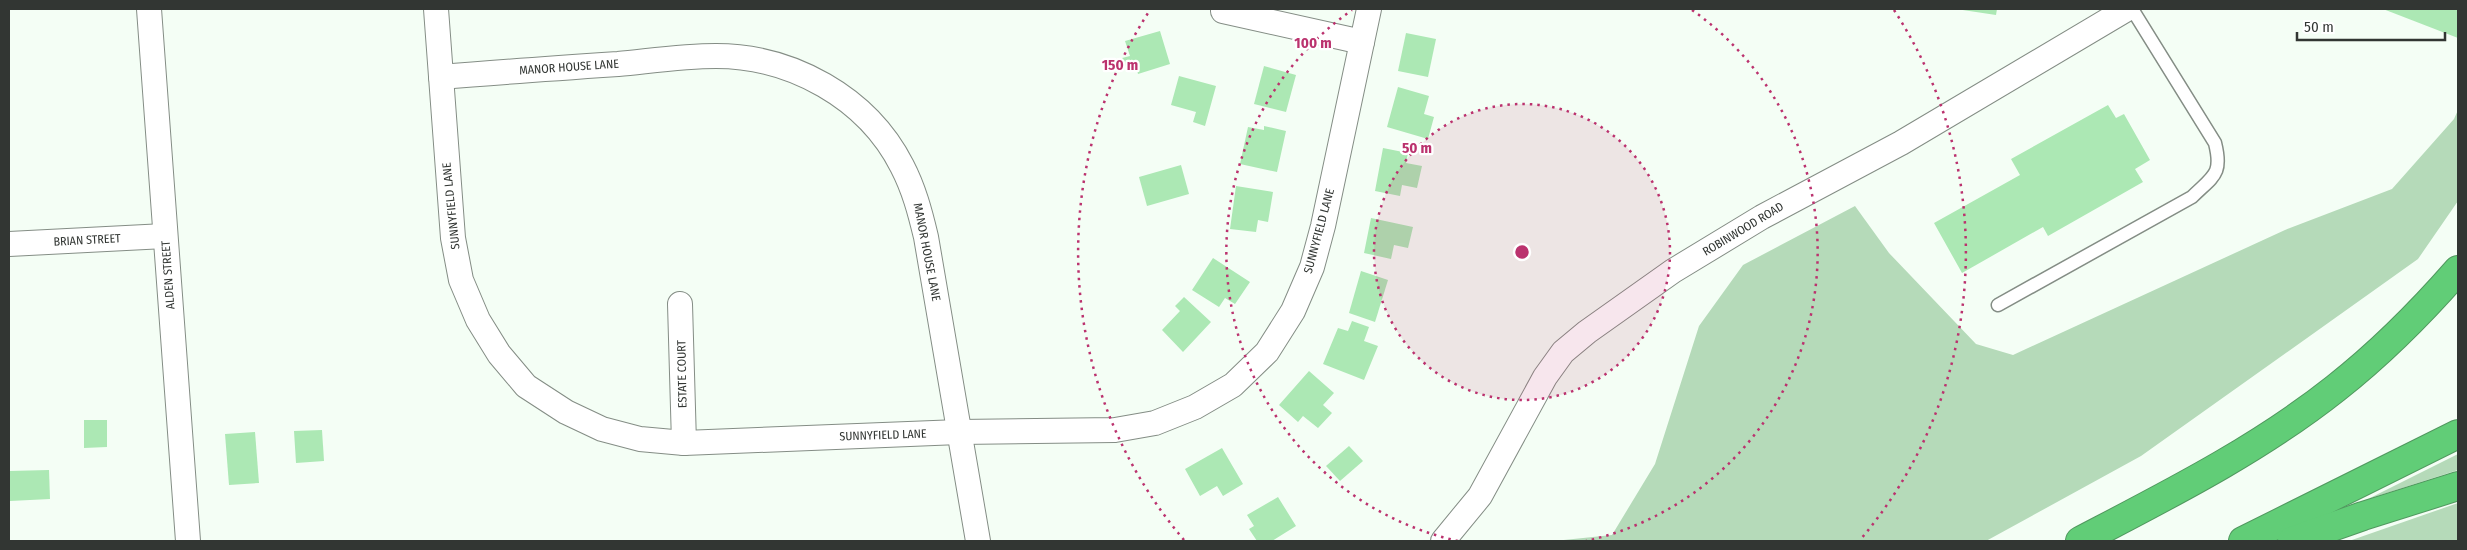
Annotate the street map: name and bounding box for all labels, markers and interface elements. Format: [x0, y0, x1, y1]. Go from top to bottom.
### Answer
scale bar [2297, 10, 2444, 42]
text: 50 m [2304, 18, 2334, 36]
text: 100 m [1294, 34, 1332, 52]
text: 150 m [1102, 56, 1138, 74]
street label: MANOR HOUSE LANE [519, 57, 620, 77]
text: 50 m [1402, 139, 1432, 157]
street label: SUNNYFIELD LANE [439, 162, 463, 250]
street label: SUNNYFIELD LANE [1301, 187, 1337, 275]
street label: ROBINWOOD ROAD [1700, 199, 1786, 259]
street label: MANOR HOUSE LANE [911, 202, 943, 303]
street label: BRIAN STREET [53, 231, 121, 249]
street label: ALDEN STREET [159, 240, 177, 310]
centre of rings [1513, 243, 1531, 261]
street label: ESTATE COURT [674, 339, 690, 408]
street label: SUNNYFIELD LANE [839, 426, 927, 444]

